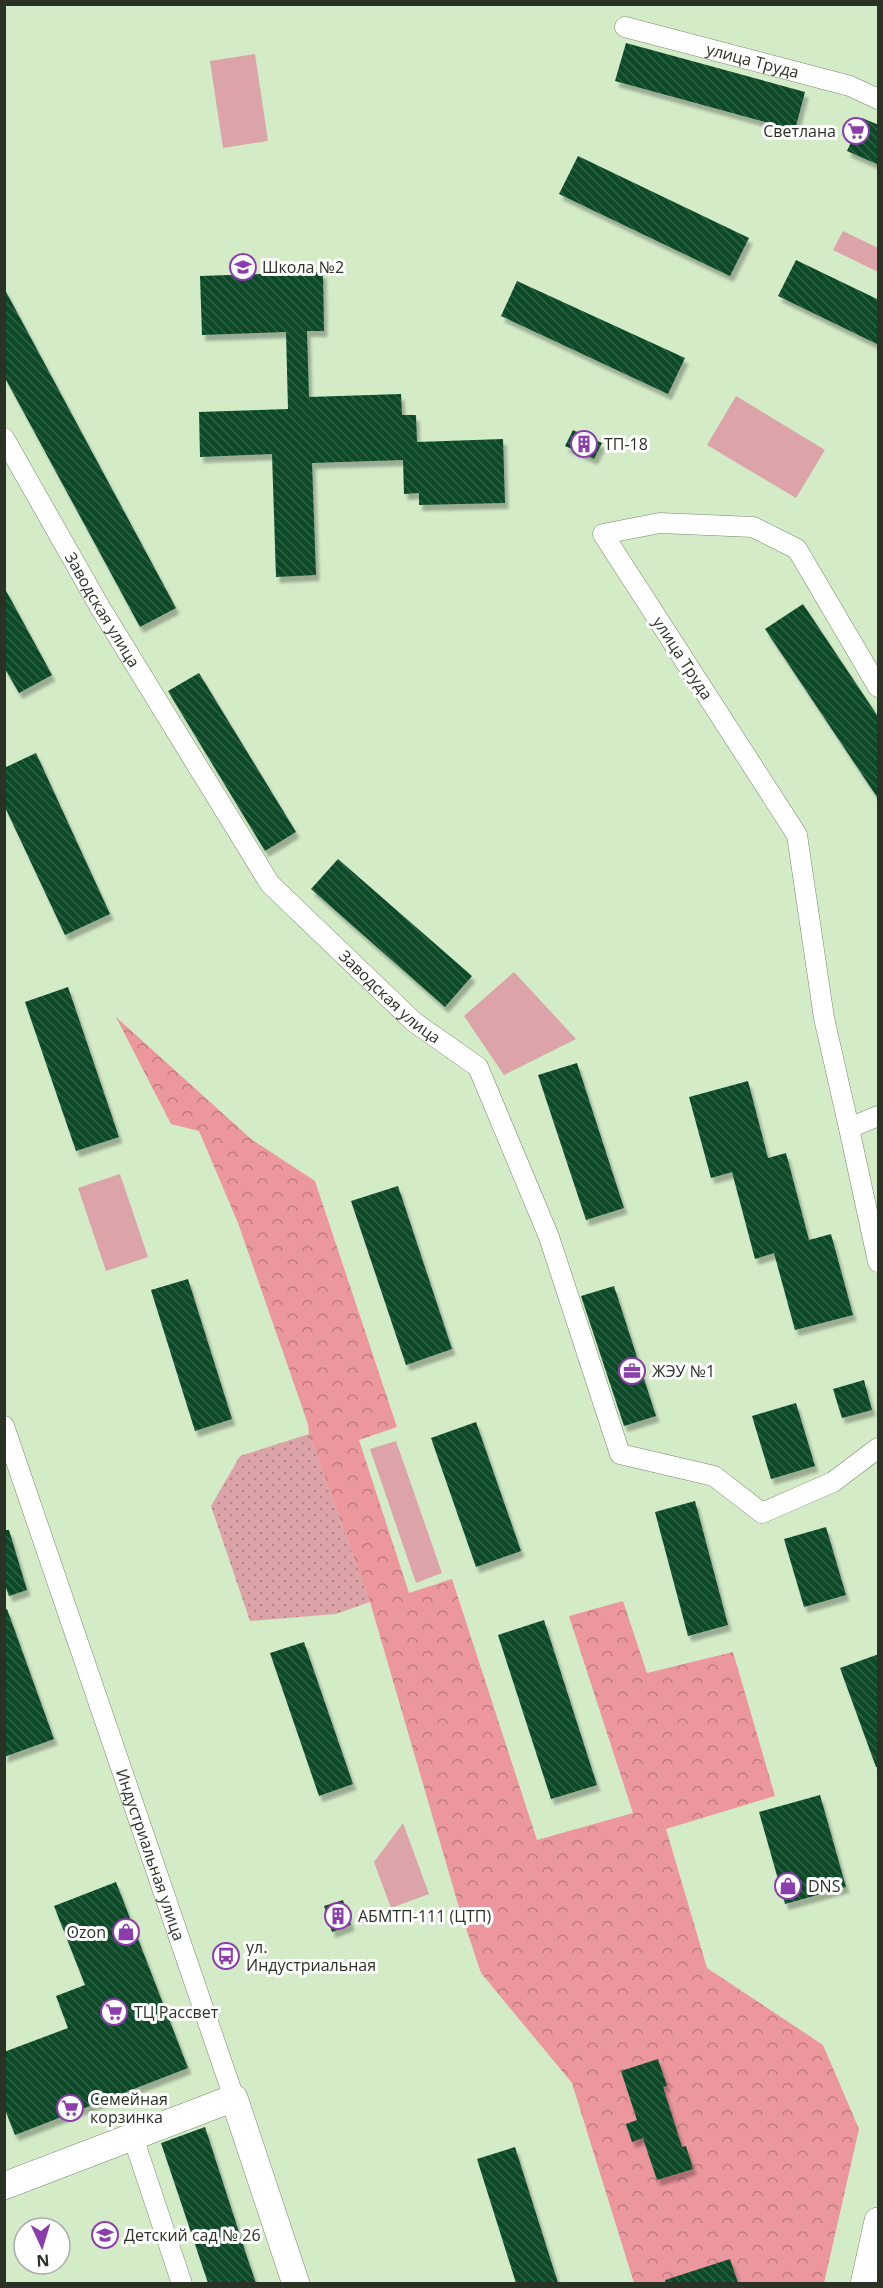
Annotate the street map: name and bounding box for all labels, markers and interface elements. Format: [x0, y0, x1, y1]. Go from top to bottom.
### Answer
street label: улица Труда [704, 38, 801, 83]
supermarket icon: Светлана [841, 116, 871, 146]
place label: Светлана [763, 120, 836, 142]
school or university icon: Школа №2 [228, 252, 258, 282]
place label: Школа №2 [262, 256, 344, 278]
building icon: ТП-18 [569, 429, 599, 459]
place label: ТП-18 [604, 433, 648, 455]
street label: Заводская улица [60, 548, 145, 671]
street label: улица Труда [648, 612, 718, 704]
street label: Заводская улица [334, 945, 445, 1048]
office icon: ЖЭУ №1 [617, 1356, 647, 1386]
place label: ЖЭУ №1 [652, 1360, 715, 1382]
street label: Индустриальная улица [111, 1766, 190, 1944]
shop icon: DNS [773, 1871, 803, 1901]
place label: DNS [808, 1875, 841, 1897]
building icon: АБМТП-111 (ЦТП) [323, 1901, 353, 1931]
place label: АБМТП-111 (ЦТП) [358, 1905, 491, 1927]
shop icon: Ozon [111, 1917, 141, 1947]
place label: Ozon [67, 1921, 106, 1943]
place label: ул. Индустриальная [246, 1936, 376, 1976]
bus stop icon: ул. Индустриальная [211, 1941, 241, 1971]
supermarket icon: ТЦ Рассвет [99, 1997, 129, 2027]
place label: ТЦ Рассвет [134, 2001, 219, 2023]
place label: Семейная корзинка [90, 2088, 168, 2128]
supermarket icon: Семейная корзинка [55, 2093, 85, 2123]
north arrow [12, 2216, 72, 2276]
school or university icon: Детский сад № 26 [90, 2220, 120, 2250]
place label: Детский сад № 26 [124, 2224, 261, 2246]
text: N [36, 2250, 50, 2272]

